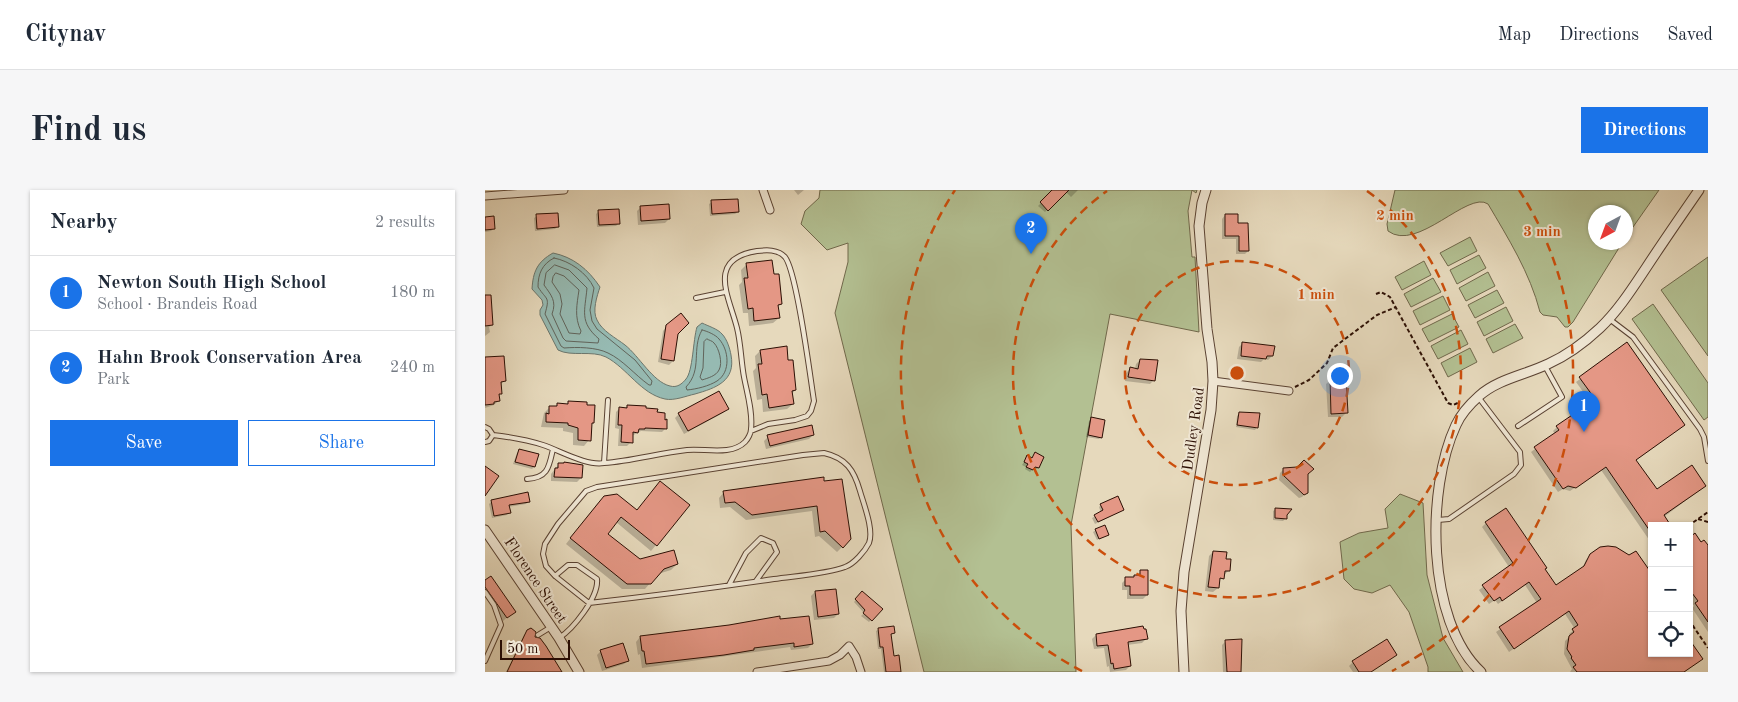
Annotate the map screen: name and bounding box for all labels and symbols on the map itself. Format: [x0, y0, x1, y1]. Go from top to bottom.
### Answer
north arrow [1588, 205, 1633, 250]
text: 2 min [1376, 209, 1414, 224]
pin: 2 [1015, 213, 1047, 254]
text: 3 min [1523, 225, 1561, 240]
text: 1 min [1297, 288, 1335, 303]
your location [1327, 363, 1353, 389]
centre of rings [1228, 364, 1246, 382]
street label: Dudley Road [1181, 386, 1208, 472]
pin: 1 [1568, 391, 1600, 432]
street label: Florence Street [501, 535, 569, 627]
scale bar [500, 637, 570, 660]

